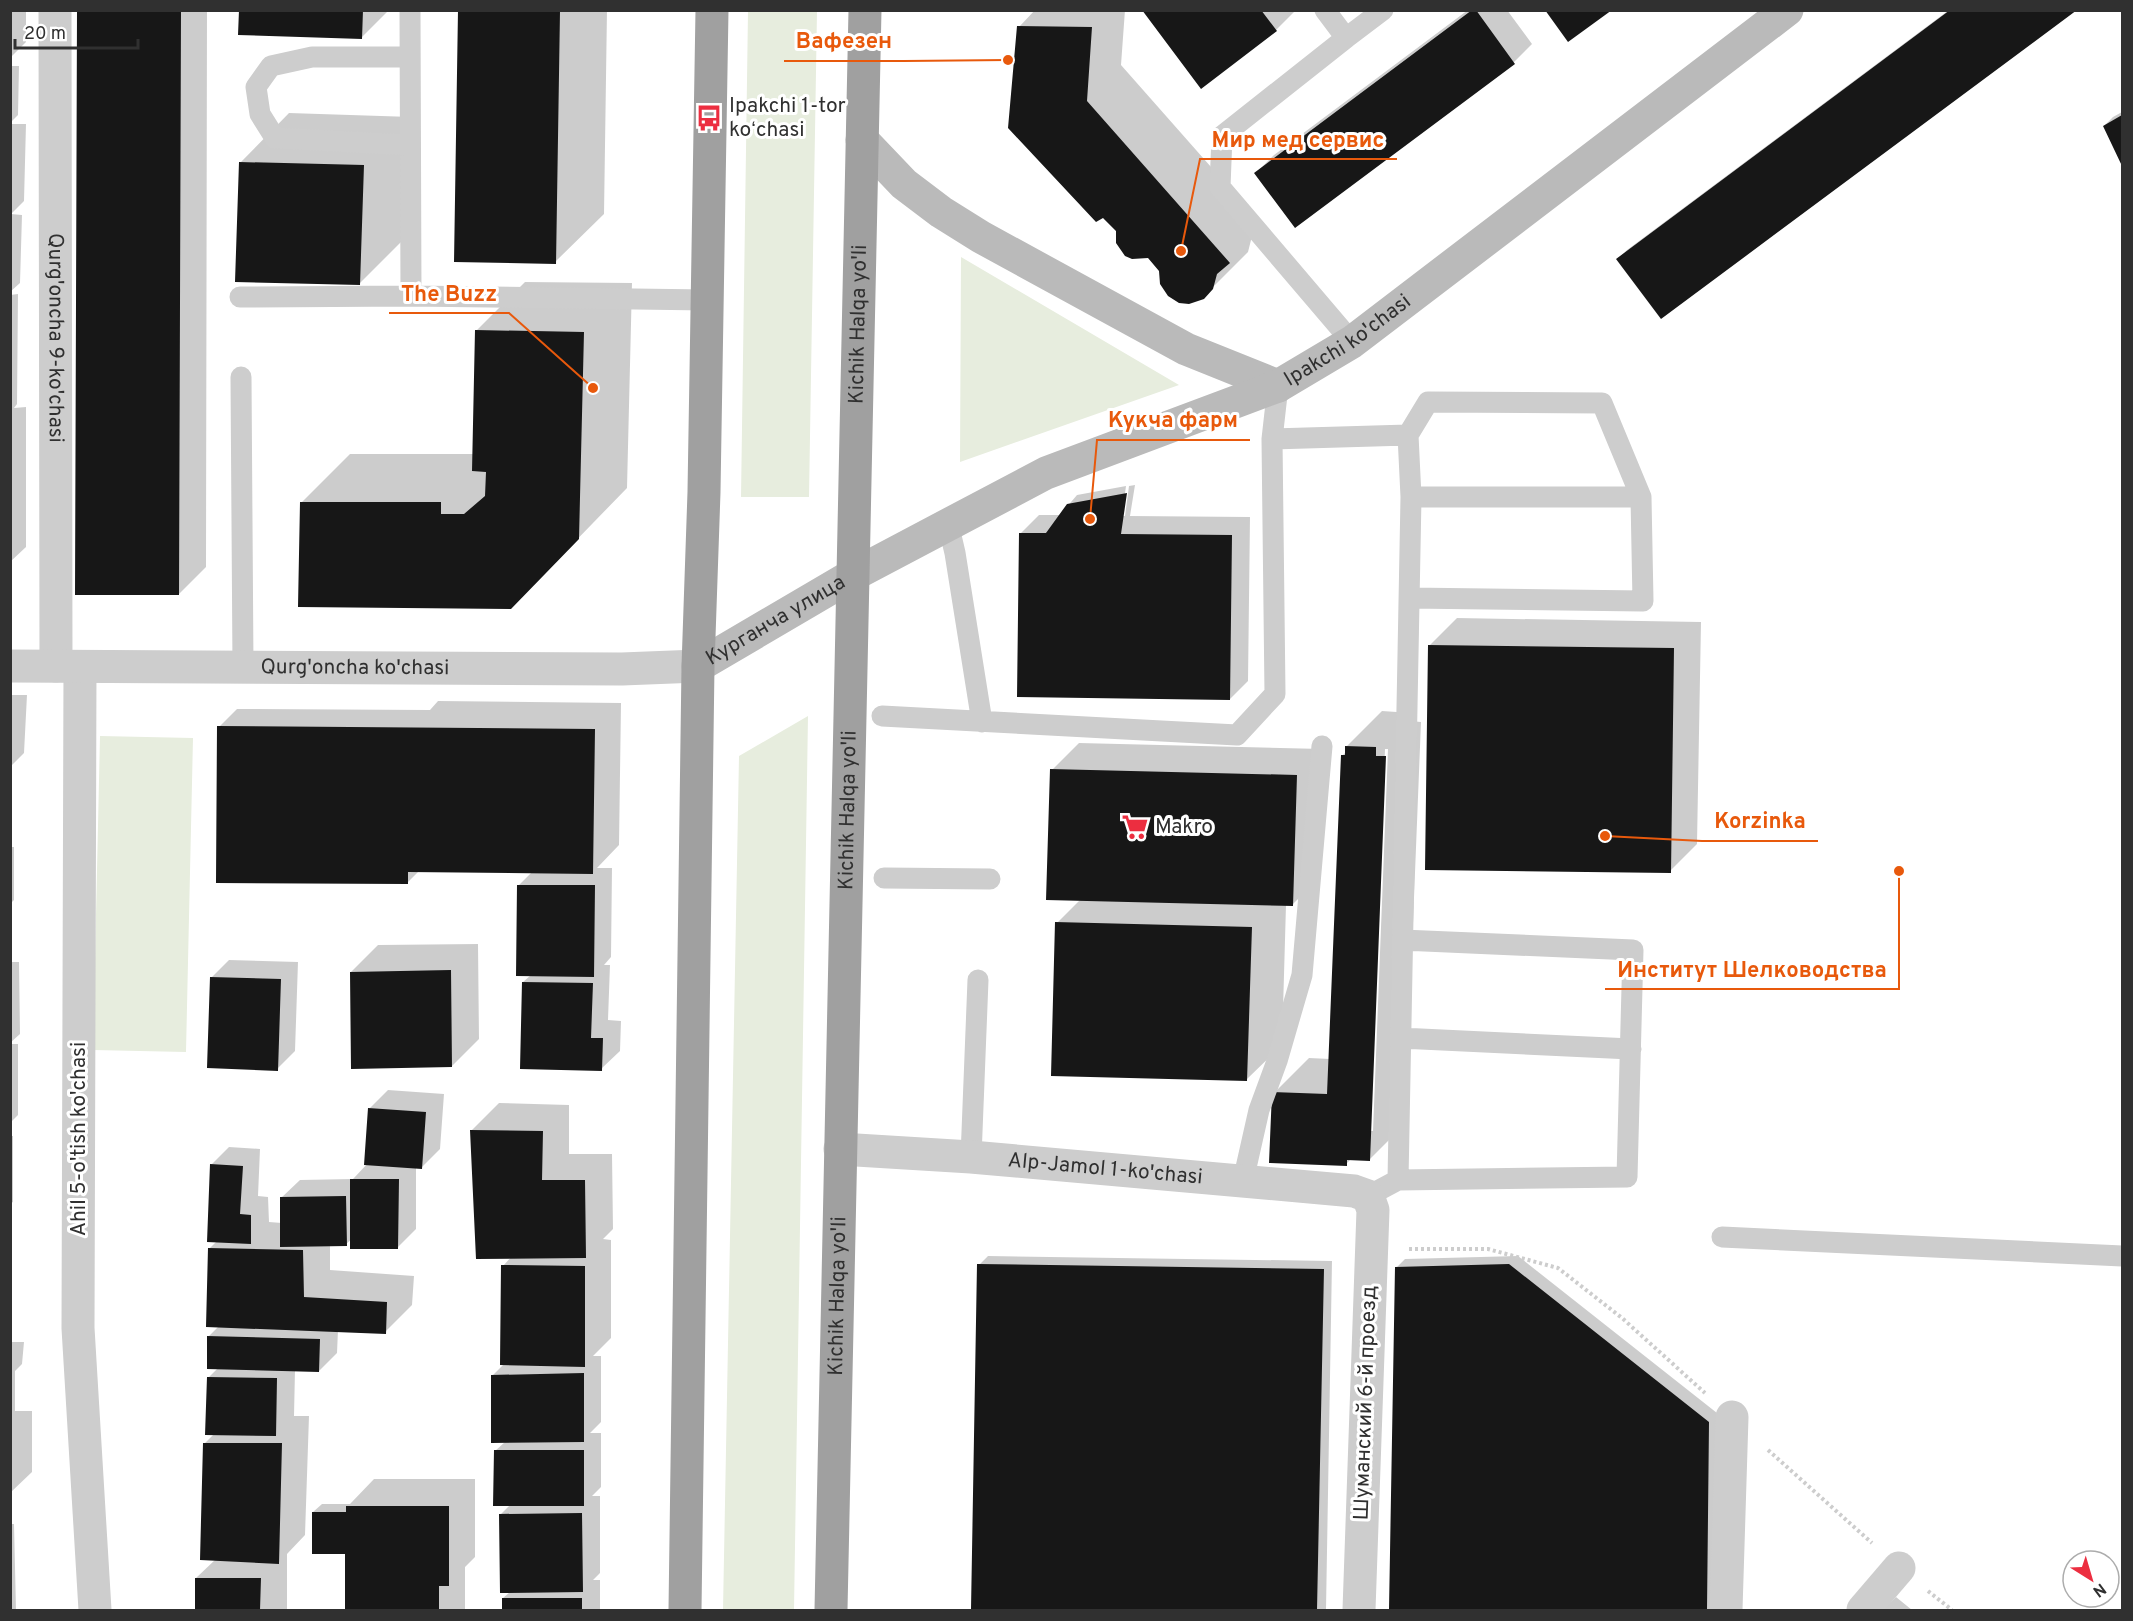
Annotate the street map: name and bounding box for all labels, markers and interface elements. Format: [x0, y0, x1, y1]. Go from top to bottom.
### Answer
scale bar [15, 12, 138, 50]
callout: Вафезен [784, 21, 904, 61]
text: 20 m [24, 23, 66, 46]
text: Вафезен [796, 29, 892, 56]
place label: Ipakchi 1-tor koʻchasi [729, 93, 846, 144]
bus stop icon: Ipakchi 1-tor koʻchasi [694, 103, 724, 133]
callout: Мир мед сервис [1200, 119, 1397, 159]
text: Мир мед сервис [1212, 128, 1384, 155]
street label: Qurg'oncha 9-ko'chasi [42, 233, 69, 443]
street label: Kichik Halqa yo'li [843, 244, 874, 404]
callout: The Buzz [389, 273, 509, 313]
text: The Buzz [401, 282, 497, 309]
street label: Ipakchi ko'chasi [1279, 288, 1417, 393]
callout: Кукча фарм [1097, 400, 1250, 440]
text: Кукча фарм [1108, 408, 1238, 435]
street label: Курганча улица [701, 569, 850, 672]
street label: Qurg'oncha ko'chasi [260, 654, 450, 682]
street label: Kichik Halqa yo'li [833, 730, 863, 890]
callout: Korzinka [1702, 801, 1818, 841]
text: Korzinka [1714, 809, 1806, 836]
supermarket icon: Makro [1120, 812, 1150, 842]
place label: Makro [1155, 814, 1213, 841]
callout: Институт Шелководства [1605, 949, 1899, 989]
text: Институт Шелководства [1617, 958, 1887, 985]
street label: Ahil 5-o'tish ko'chasi [66, 1042, 93, 1236]
street label: Alp-Jamol 1-ko'chasi [1007, 1147, 1204, 1191]
street label: Kichik Halqa yo'li [822, 1216, 853, 1376]
street label: Шуманский 6-й проезд [1348, 1285, 1384, 1521]
north arrow [2061, 1549, 2121, 1609]
text: N [2088, 1578, 2109, 1601]

